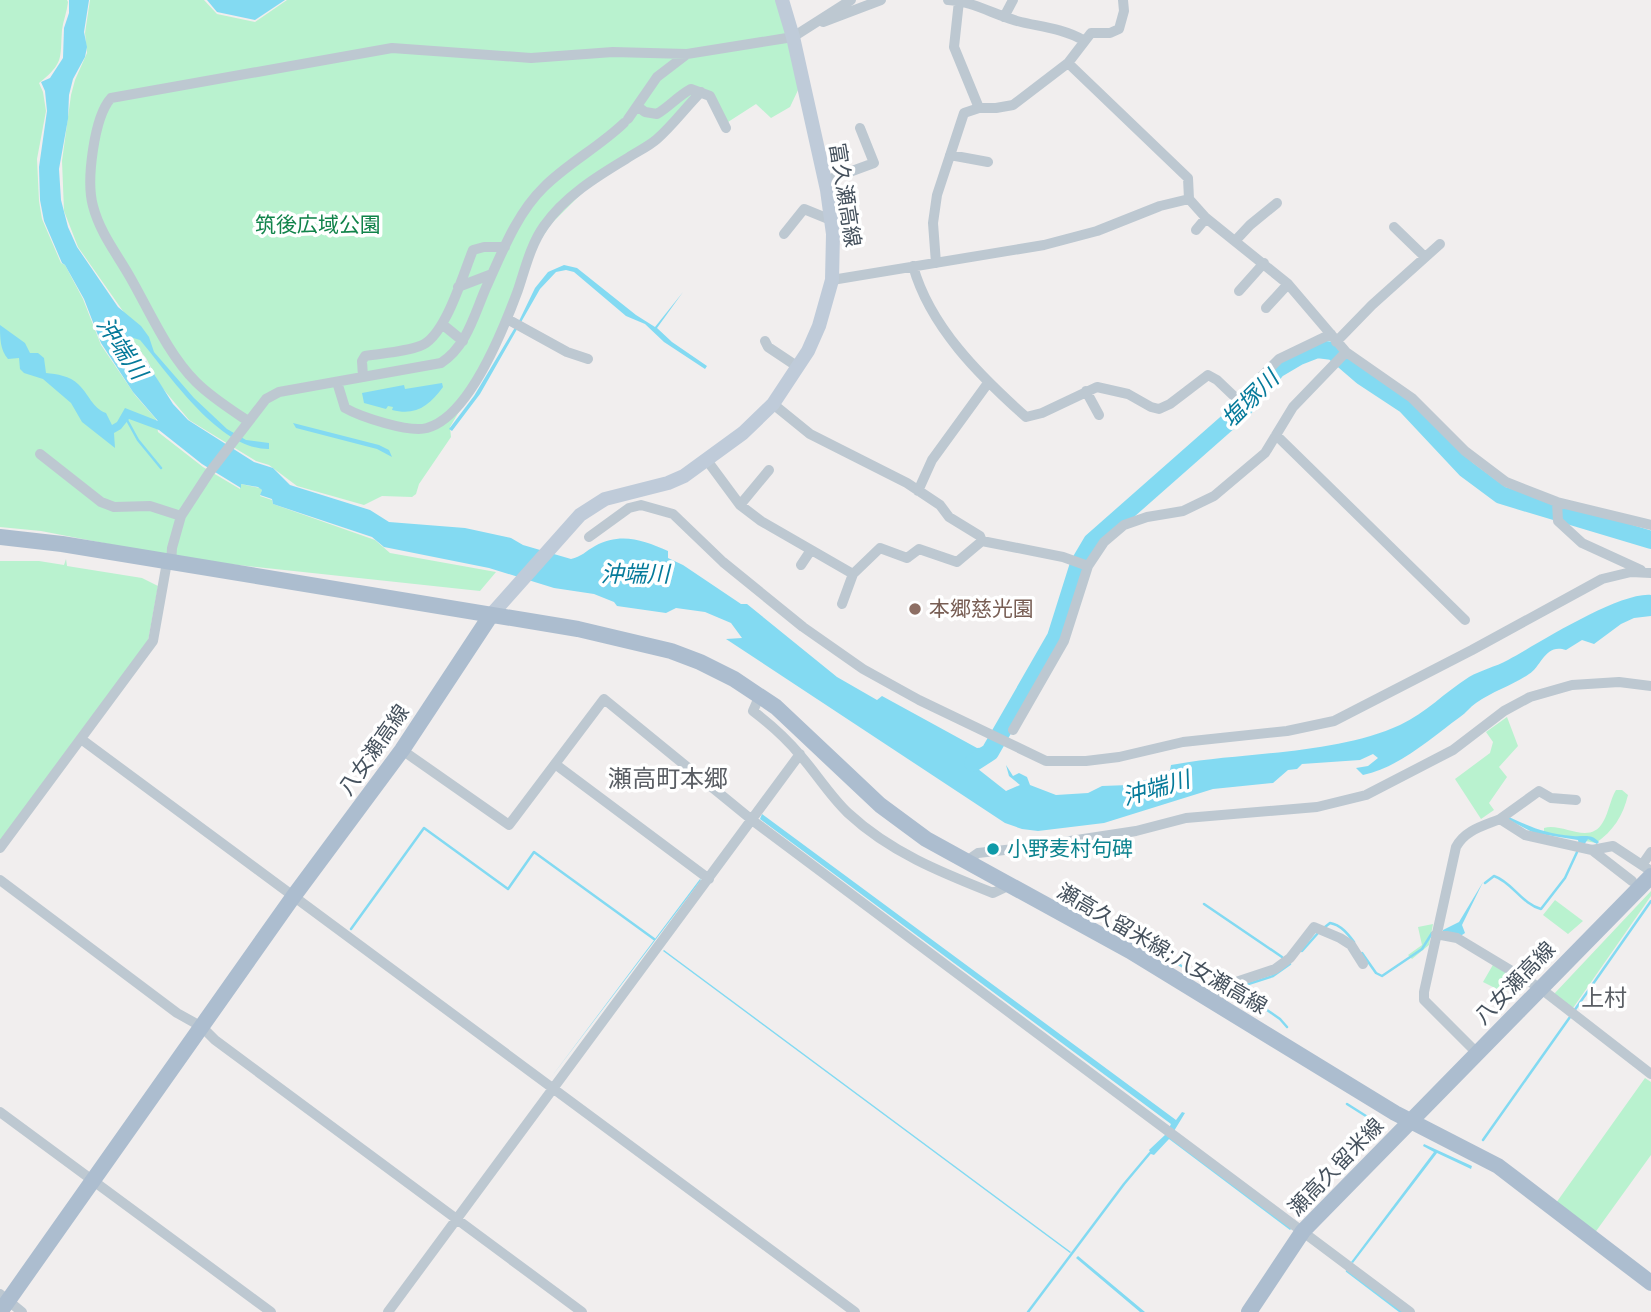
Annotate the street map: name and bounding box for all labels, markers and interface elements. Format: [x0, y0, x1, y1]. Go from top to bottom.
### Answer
street label: 富久瀬高線 [825, 141, 865, 249]
park label: 筑後広域公園 [255, 213, 381, 237]
water label: 沖端川 [92, 312, 154, 386]
water label: 塩塚川 [1216, 363, 1286, 433]
water label: 沖端川 [601, 561, 673, 587]
place label: 本郷慈光園 [929, 597, 1034, 621]
marker: 本郷慈光園 [907, 601, 923, 617]
street label: 八女瀬高線 [334, 700, 414, 800]
district label: 瀬高町本郷 [608, 765, 728, 793]
water label: 沖端川 [1119, 765, 1196, 810]
place label: 小野麦村句碑 [1007, 837, 1133, 861]
marker: 小野麦村句碑 [985, 841, 1001, 857]
street label: 瀬高久留米線;八女瀬高線 [1053, 879, 1271, 1019]
street label: 八女瀬高線 [1470, 937, 1560, 1029]
district label: 上村 [1581, 985, 1627, 1011]
street label: 瀬高久留米線 [1284, 1113, 1388, 1221]

